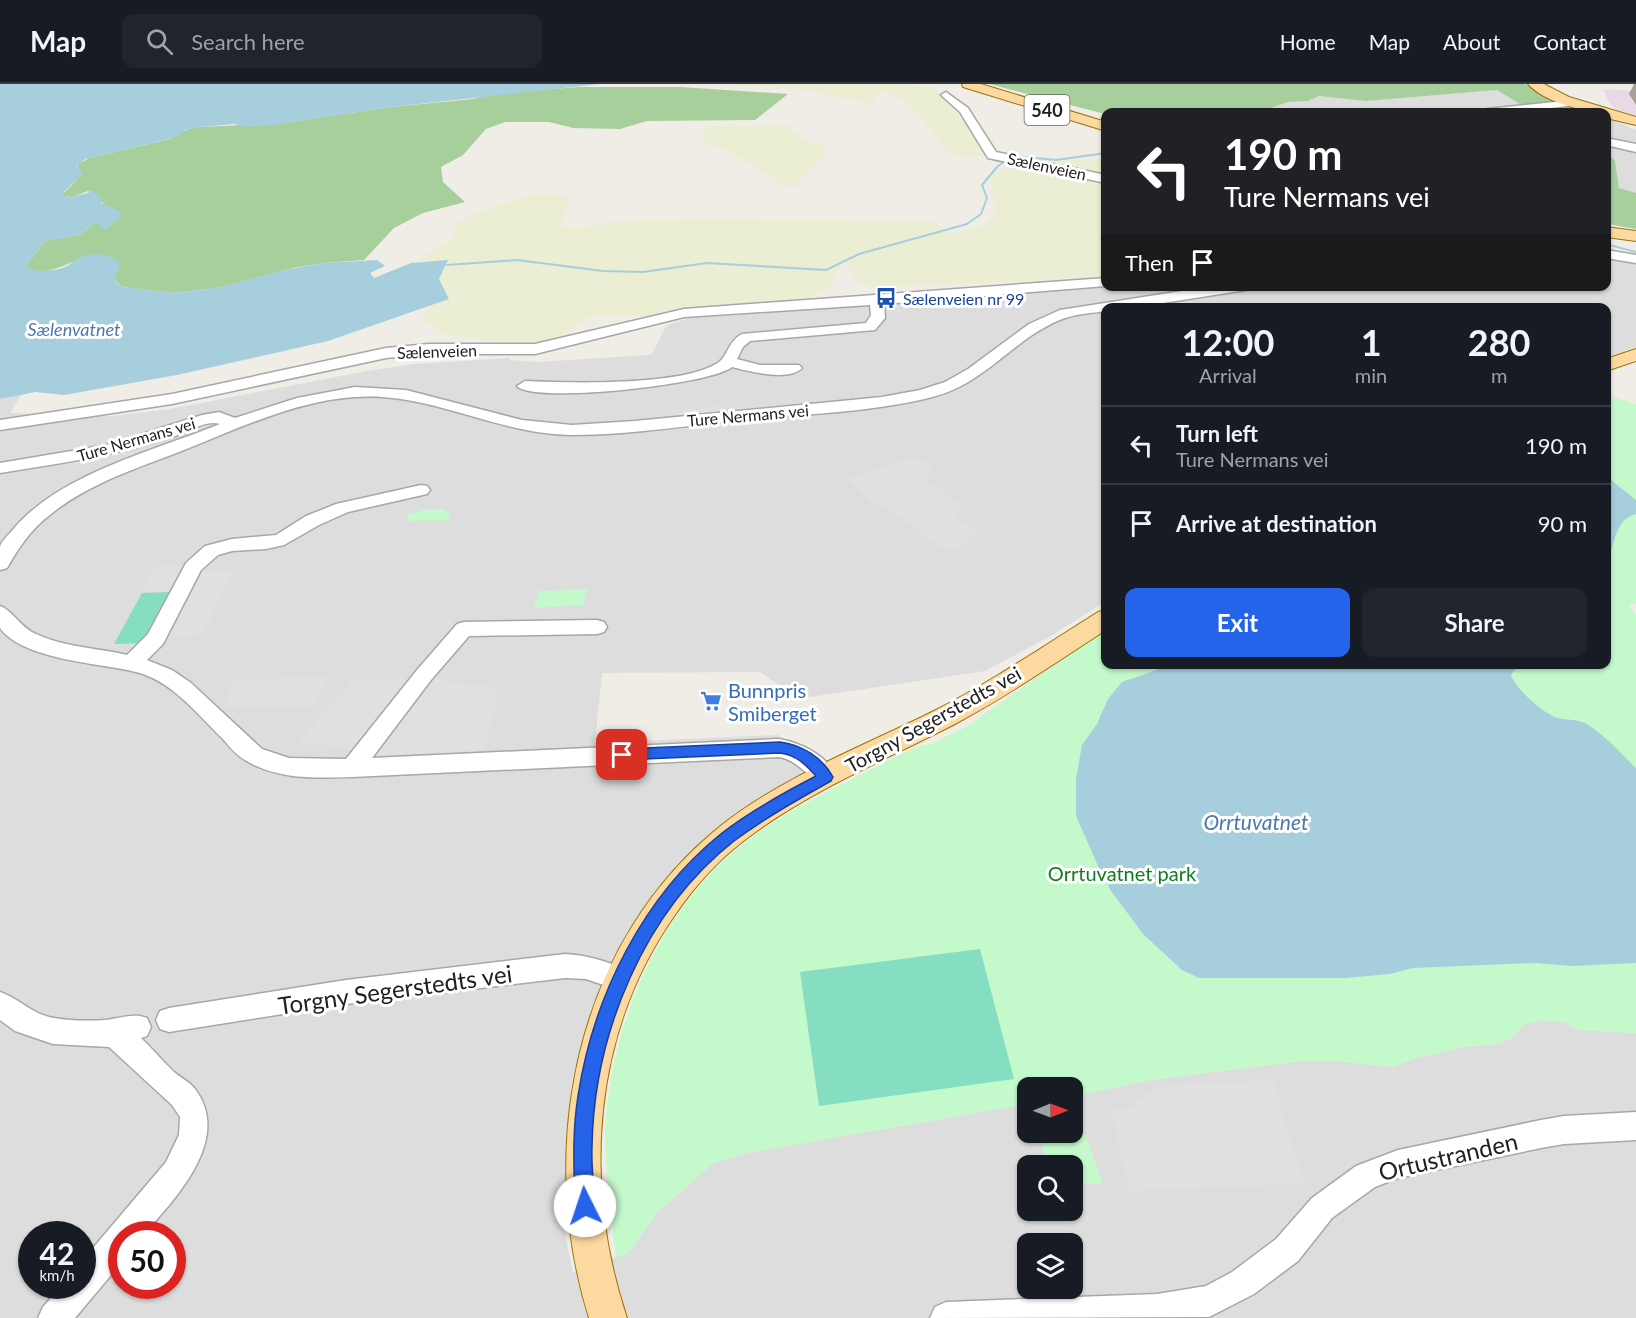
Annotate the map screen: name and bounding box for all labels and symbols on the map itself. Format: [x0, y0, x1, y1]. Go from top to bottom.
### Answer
road number: 540 [1024, 95, 1070, 125]
street label: Sælenveien [1006, 148, 1088, 184]
bus stop icon: Sælenveien nr 99 [874, 286, 898, 310]
place label: Sælenveien nr 99 [903, 289, 1024, 308]
water label: Sælenvatnet [28, 318, 121, 340]
street label: Sælenveien [397, 340, 477, 362]
street label: Ture Nermans vei [686, 400, 810, 430]
street label: Ture Nermans vei [75, 413, 197, 465]
street label: Torgny Segerstedts vei [841, 661, 1025, 777]
place label: Bunnpris Smiberget [728, 678, 817, 725]
supermarket icon: Bunnpris Smiberget [699, 689, 723, 713]
pin [596, 729, 647, 780]
water label: Orrtuvatnet [1204, 809, 1309, 834]
park label: Orrtuvatnet park [1048, 861, 1197, 885]
street label: Torgny Segerstedts vei [276, 958, 514, 1020]
north arrow [1017, 1077, 1083, 1143]
street label: Ortustranden [1376, 1126, 1520, 1186]
position arrow [553, 1174, 617, 1238]
speed limit sign: 50 [108, 1221, 186, 1299]

